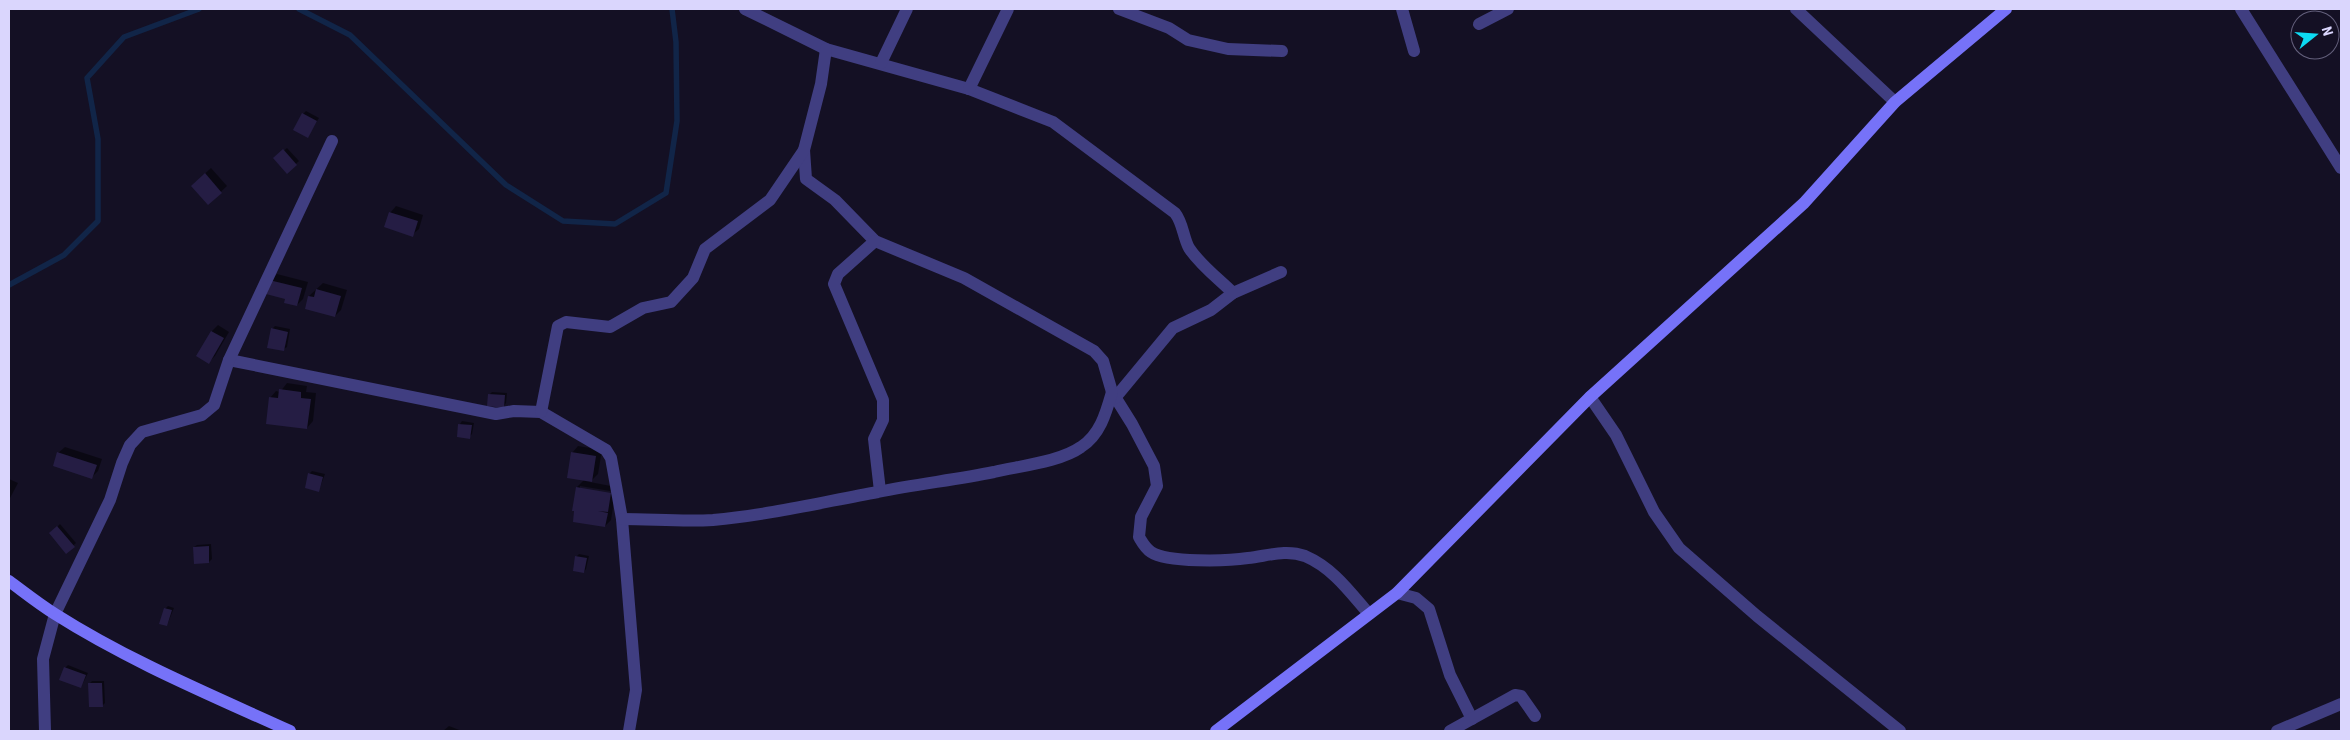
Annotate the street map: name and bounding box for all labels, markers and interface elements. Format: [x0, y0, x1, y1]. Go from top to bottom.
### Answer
north arrow [2290, 10, 2340, 60]
text: N [2319, 25, 2336, 38]

